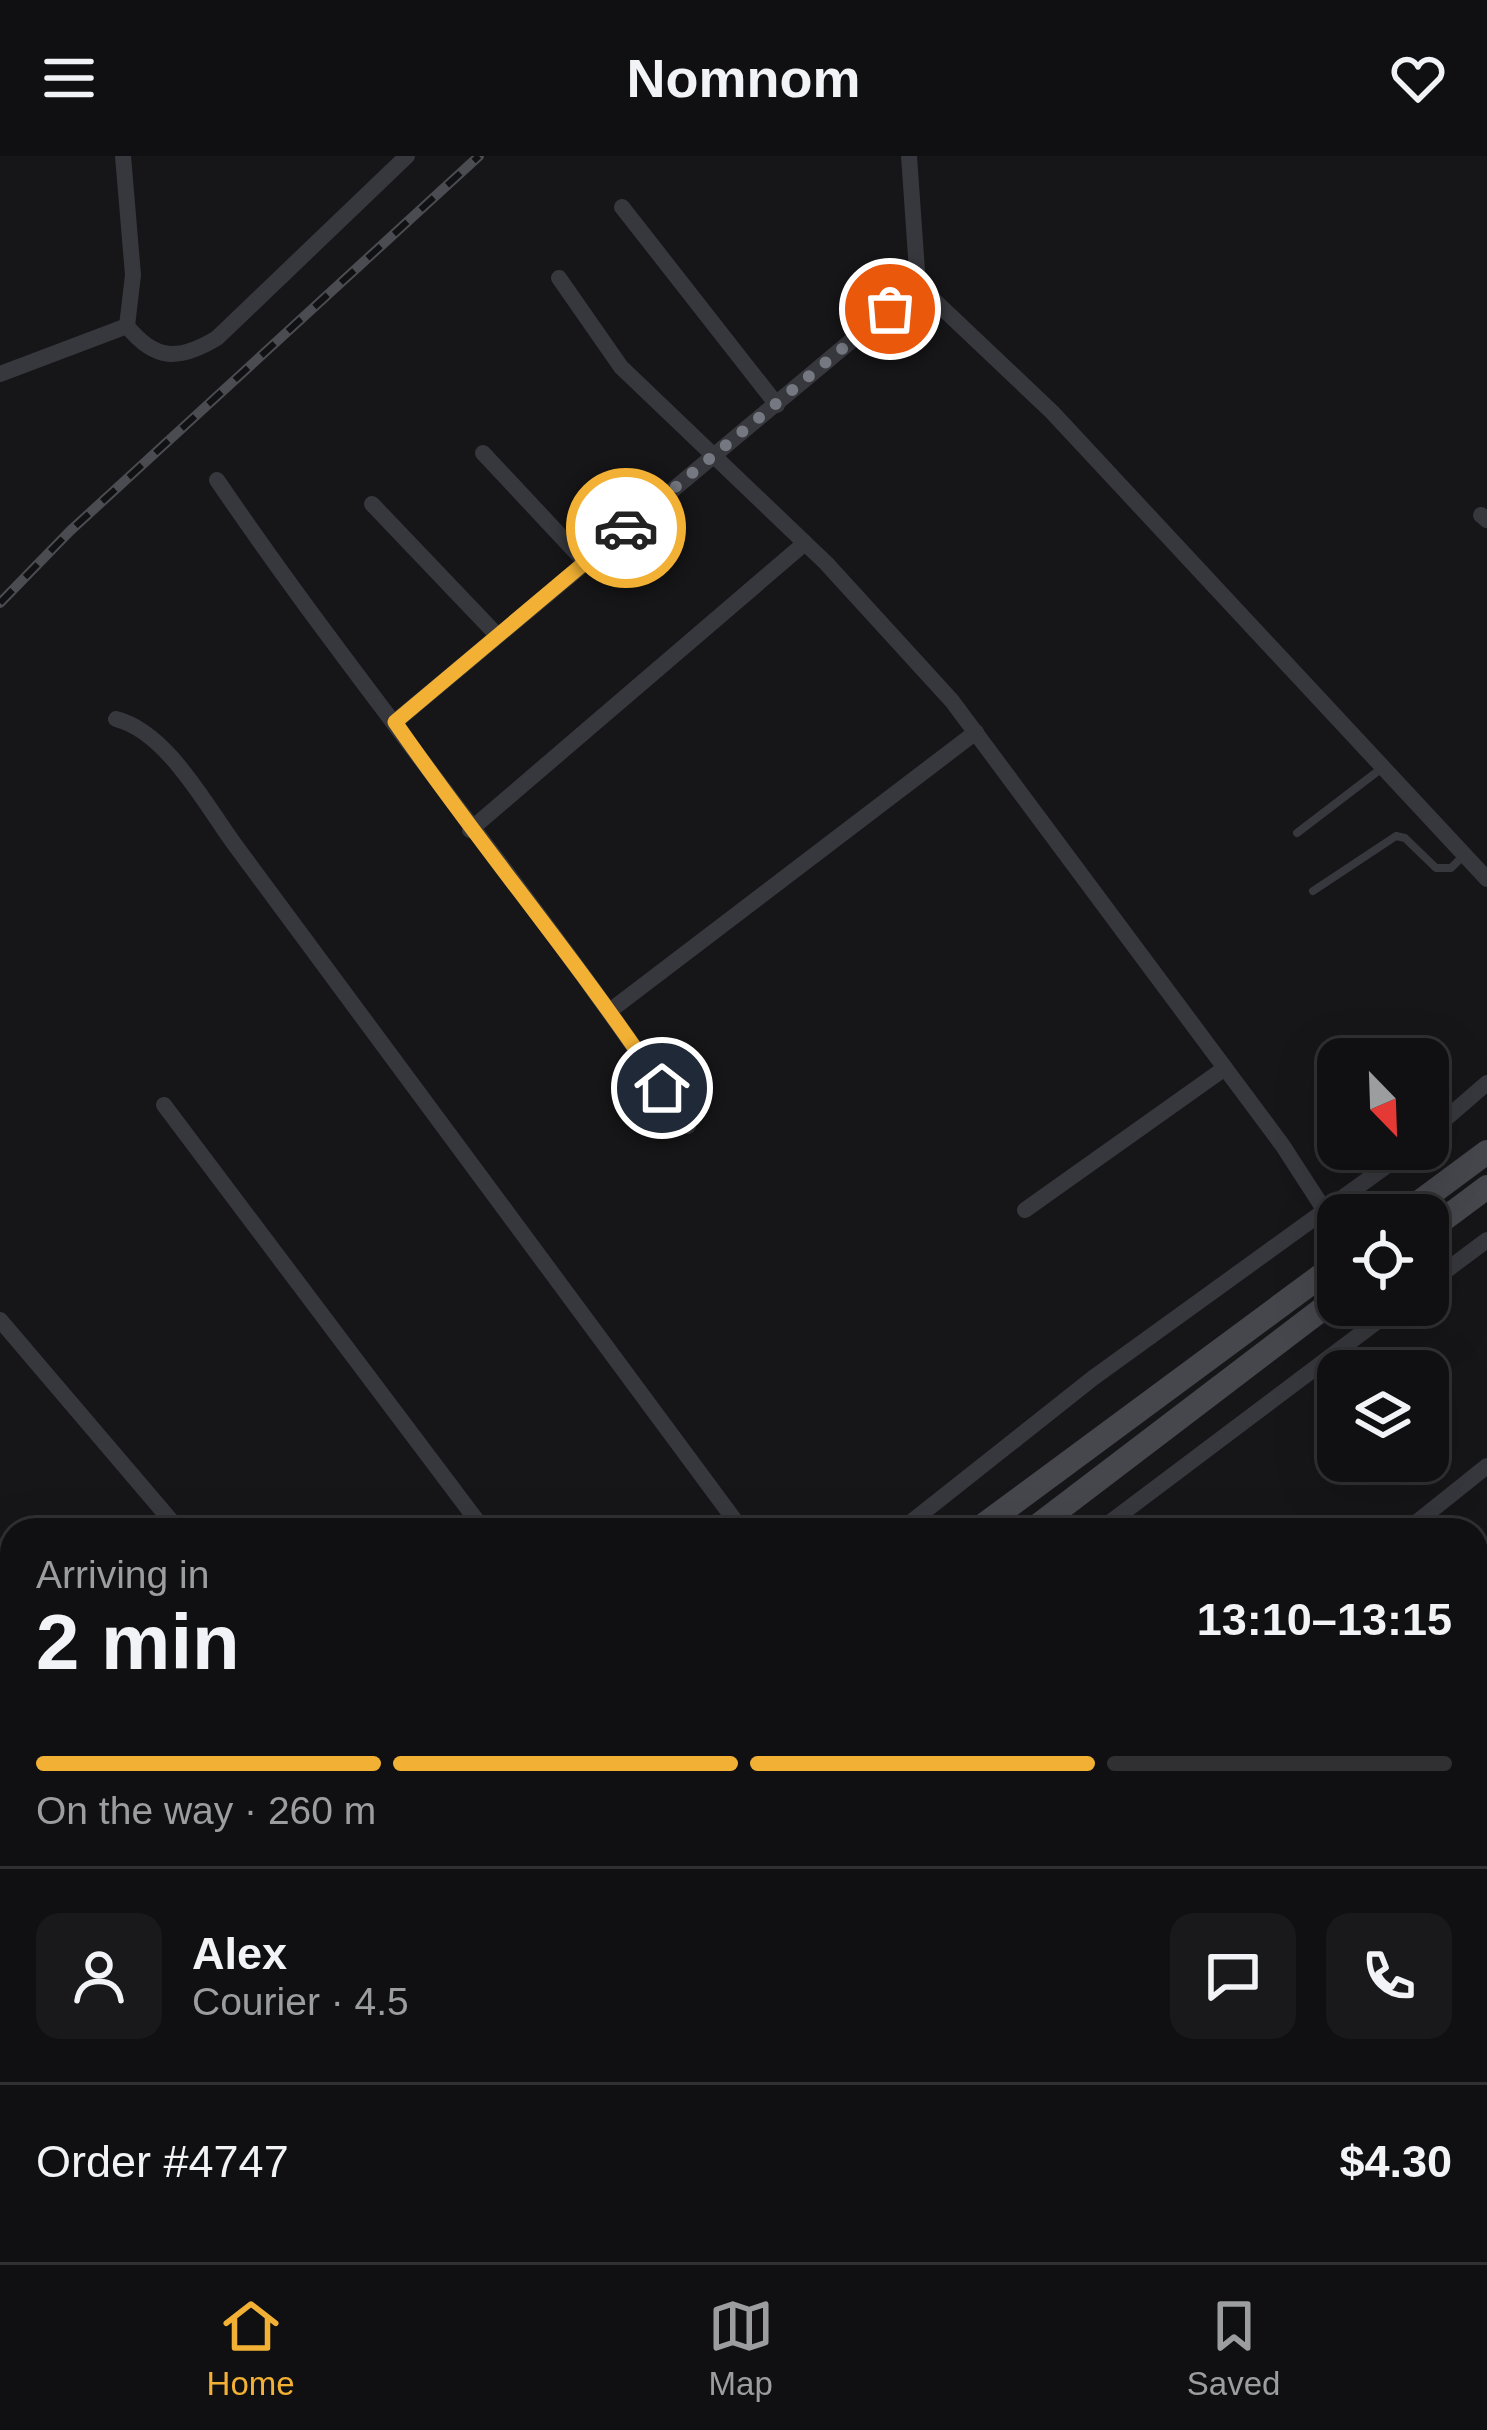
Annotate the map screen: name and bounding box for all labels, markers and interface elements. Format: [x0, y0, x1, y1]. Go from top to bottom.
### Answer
icon: menu [36, 45, 102, 111]
icon: heart [1385, 45, 1451, 111]
text: Nomnom [627, 48, 860, 108]
pin [839, 258, 941, 360]
icon: bag [857, 276, 923, 342]
courier [566, 468, 686, 588]
icon: car [593, 495, 659, 561]
pin [611, 1037, 713, 1139]
north arrow [1317, 1038, 1449, 1170]
map controls [1317, 1038, 1449, 1482]
icon: home [629, 1055, 695, 1121]
button: locate [1317, 1194, 1449, 1326]
button: layers [1317, 1350, 1449, 1482]
text: Arriving in [36, 1553, 209, 1596]
text: 13:10–13:15 [1197, 1594, 1452, 1645]
text: 2 min [36, 1598, 240, 1686]
text: On the way · 260 m [36, 1789, 376, 1832]
button: person [36, 1913, 162, 2039]
button: chat [1170, 1913, 1296, 2039]
button: phone [1326, 1913, 1452, 2039]
text: Alex [192, 1928, 287, 1979]
text: Courier · 4.5 [192, 1980, 409, 2023]
text: Order #4747 [36, 2136, 289, 2187]
text: $4.30 [1339, 2136, 1452, 2187]
tab: Home [207, 2293, 295, 2403]
tab: Map [708, 2293, 774, 2403]
tab: Saved [1187, 2293, 1280, 2403]

